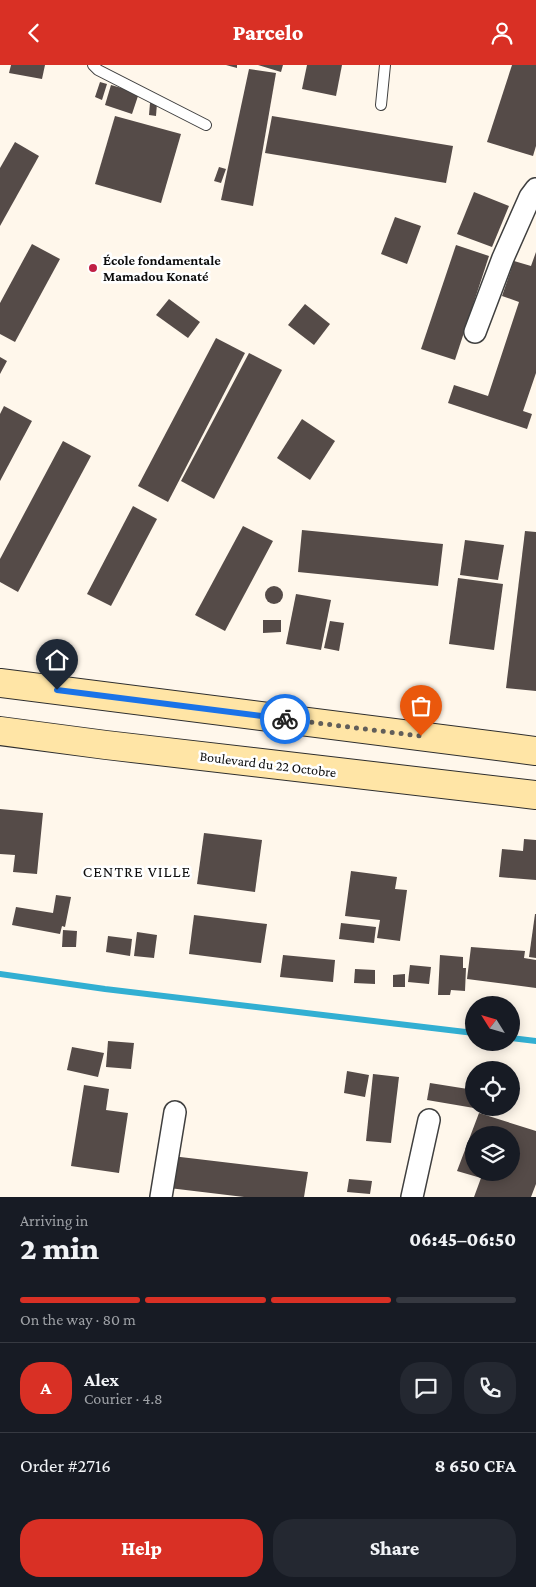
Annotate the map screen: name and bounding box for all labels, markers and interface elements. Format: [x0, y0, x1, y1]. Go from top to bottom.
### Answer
icon: back [20, 19, 48, 47]
icon: person [488, 19, 516, 47]
text: Parcelo [233, 20, 303, 45]
place label: École fondamentale Mamadou Konaté [103, 252, 221, 284]
marker: École fondamentale Mamadou Konaté [87, 262, 99, 274]
pin [36, 639, 78, 690]
icon: home [43, 646, 71, 674]
pin [400, 685, 442, 736]
icon: bag [407, 692, 435, 720]
courier [260, 694, 310, 744]
icon: bike [271, 705, 299, 733]
street label: Boulevard du 22 Octobre [199, 748, 337, 780]
district label: CENTRE VILLE [83, 863, 191, 880]
north arrow [465, 996, 520, 1051]
map controls [465, 996, 520, 1181]
button: locate [465, 1061, 520, 1116]
button: layers [465, 1126, 520, 1181]
text: Arriving in [20, 1212, 88, 1229]
text: 06:45–06:50 [409, 1229, 516, 1250]
text: 2 min [20, 1230, 99, 1266]
text: On the way · 80 m [20, 1311, 136, 1328]
button: chat [400, 1362, 452, 1414]
button: phone [464, 1362, 516, 1414]
text: Alex [84, 1369, 119, 1390]
text: A [40, 1377, 52, 1398]
text: Courier · 4.8 [84, 1390, 163, 1407]
text: Order #2716 [20, 1455, 111, 1476]
text: 8 650 CFA [434, 1455, 516, 1476]
button: Help [20, 1519, 263, 1577]
button: Share [273, 1519, 516, 1577]

